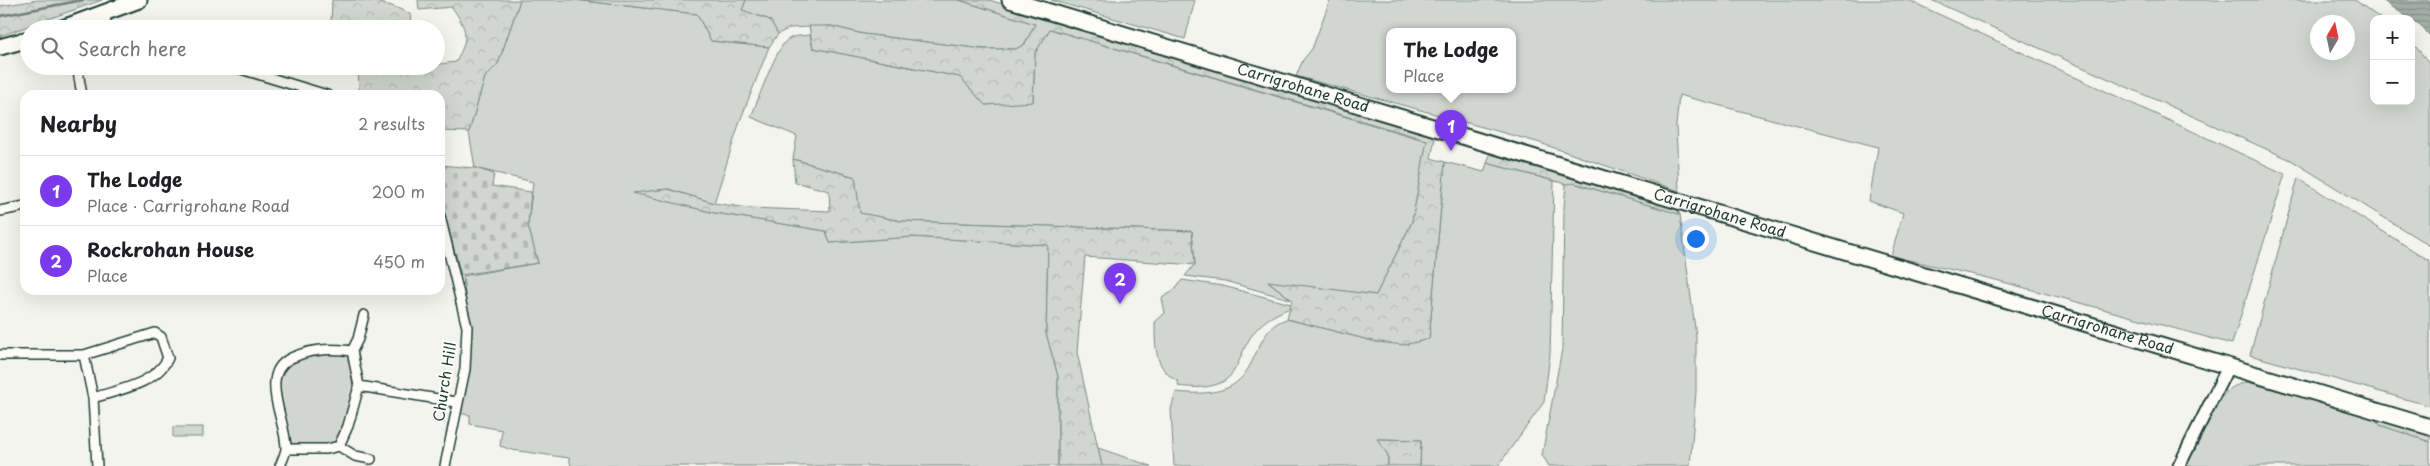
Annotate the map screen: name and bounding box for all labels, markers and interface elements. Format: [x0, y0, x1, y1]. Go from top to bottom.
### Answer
north arrow [2310, 15, 2355, 60]
map controls [2370, 15, 2415, 105]
button: + [2370, 15, 2415, 60]
search box [20, 20, 445, 75]
popup [1386, 28, 1516, 93]
icon: search [38, 34, 66, 62]
text: Search here [78, 34, 187, 62]
text: The Lodge [1403, 35, 1499, 63]
street label: Carrigrohane Road [1235, 56, 1372, 117]
button: − [2370, 60, 2415, 105]
text: Place [1403, 63, 1444, 87]
text: Nearby [40, 107, 117, 139]
pin: 1 [1435, 110, 1467, 151]
text: 2 results [358, 111, 425, 135]
text: The Lodge [87, 165, 182, 193]
text: 1 [52, 179, 60, 203]
text: 200 m [372, 179, 425, 203]
street label: Carrigrohane Road [1651, 181, 1789, 243]
text: Place · Carrigrohane Road [87, 193, 290, 217]
your location [1683, 226, 1709, 252]
text: Rockrohan House [87, 235, 254, 263]
text: 2 [50, 249, 62, 273]
text: 450 m [373, 249, 425, 273]
text: Place [87, 263, 128, 287]
pin: 2 [1104, 263, 1136, 304]
street label: Carrigrohane Road [2039, 298, 2177, 359]
street label: Church Hill [426, 340, 461, 423]

